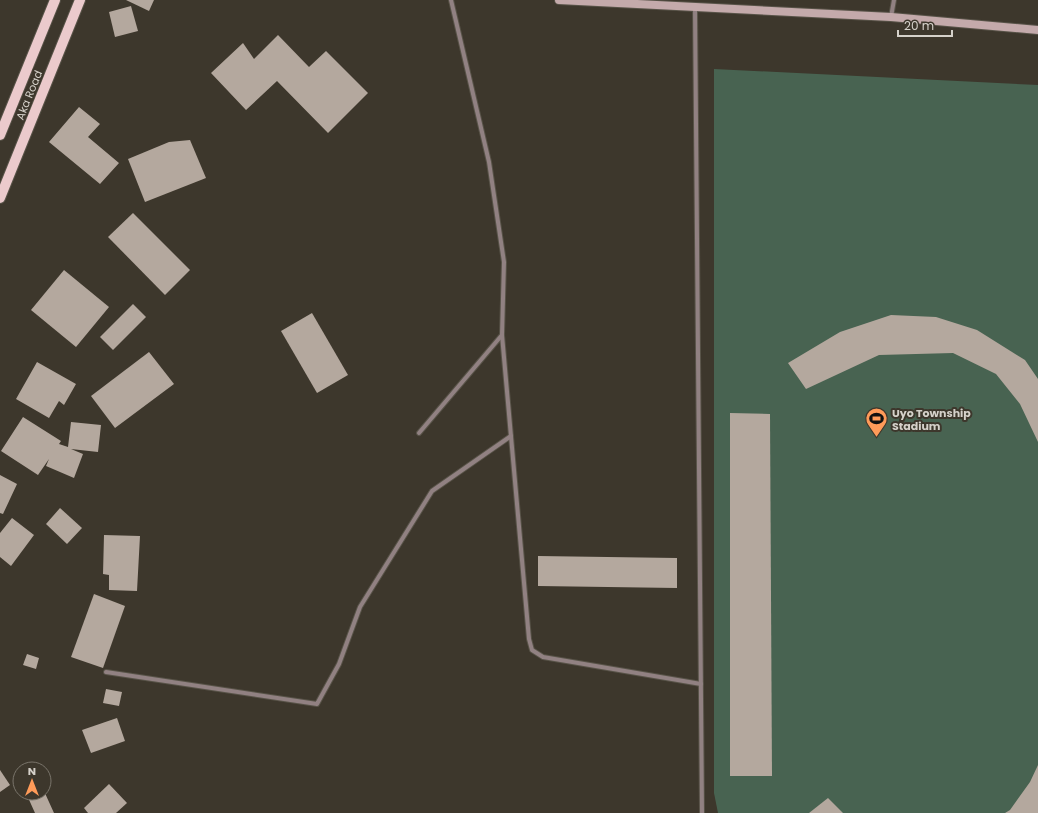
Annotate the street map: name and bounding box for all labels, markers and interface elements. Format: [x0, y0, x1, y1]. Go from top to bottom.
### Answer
scale bar [898, 12, 952, 38]
text: 20 m [904, 17, 934, 34]
street label: Aka Road [12, 68, 46, 122]
place label: Uyo Township Stadium [892, 405, 971, 434]
sports icon: Uyo Township Stadium [863, 406, 889, 439]
north arrow [12, 761, 52, 801]
text: N [28, 763, 36, 779]

